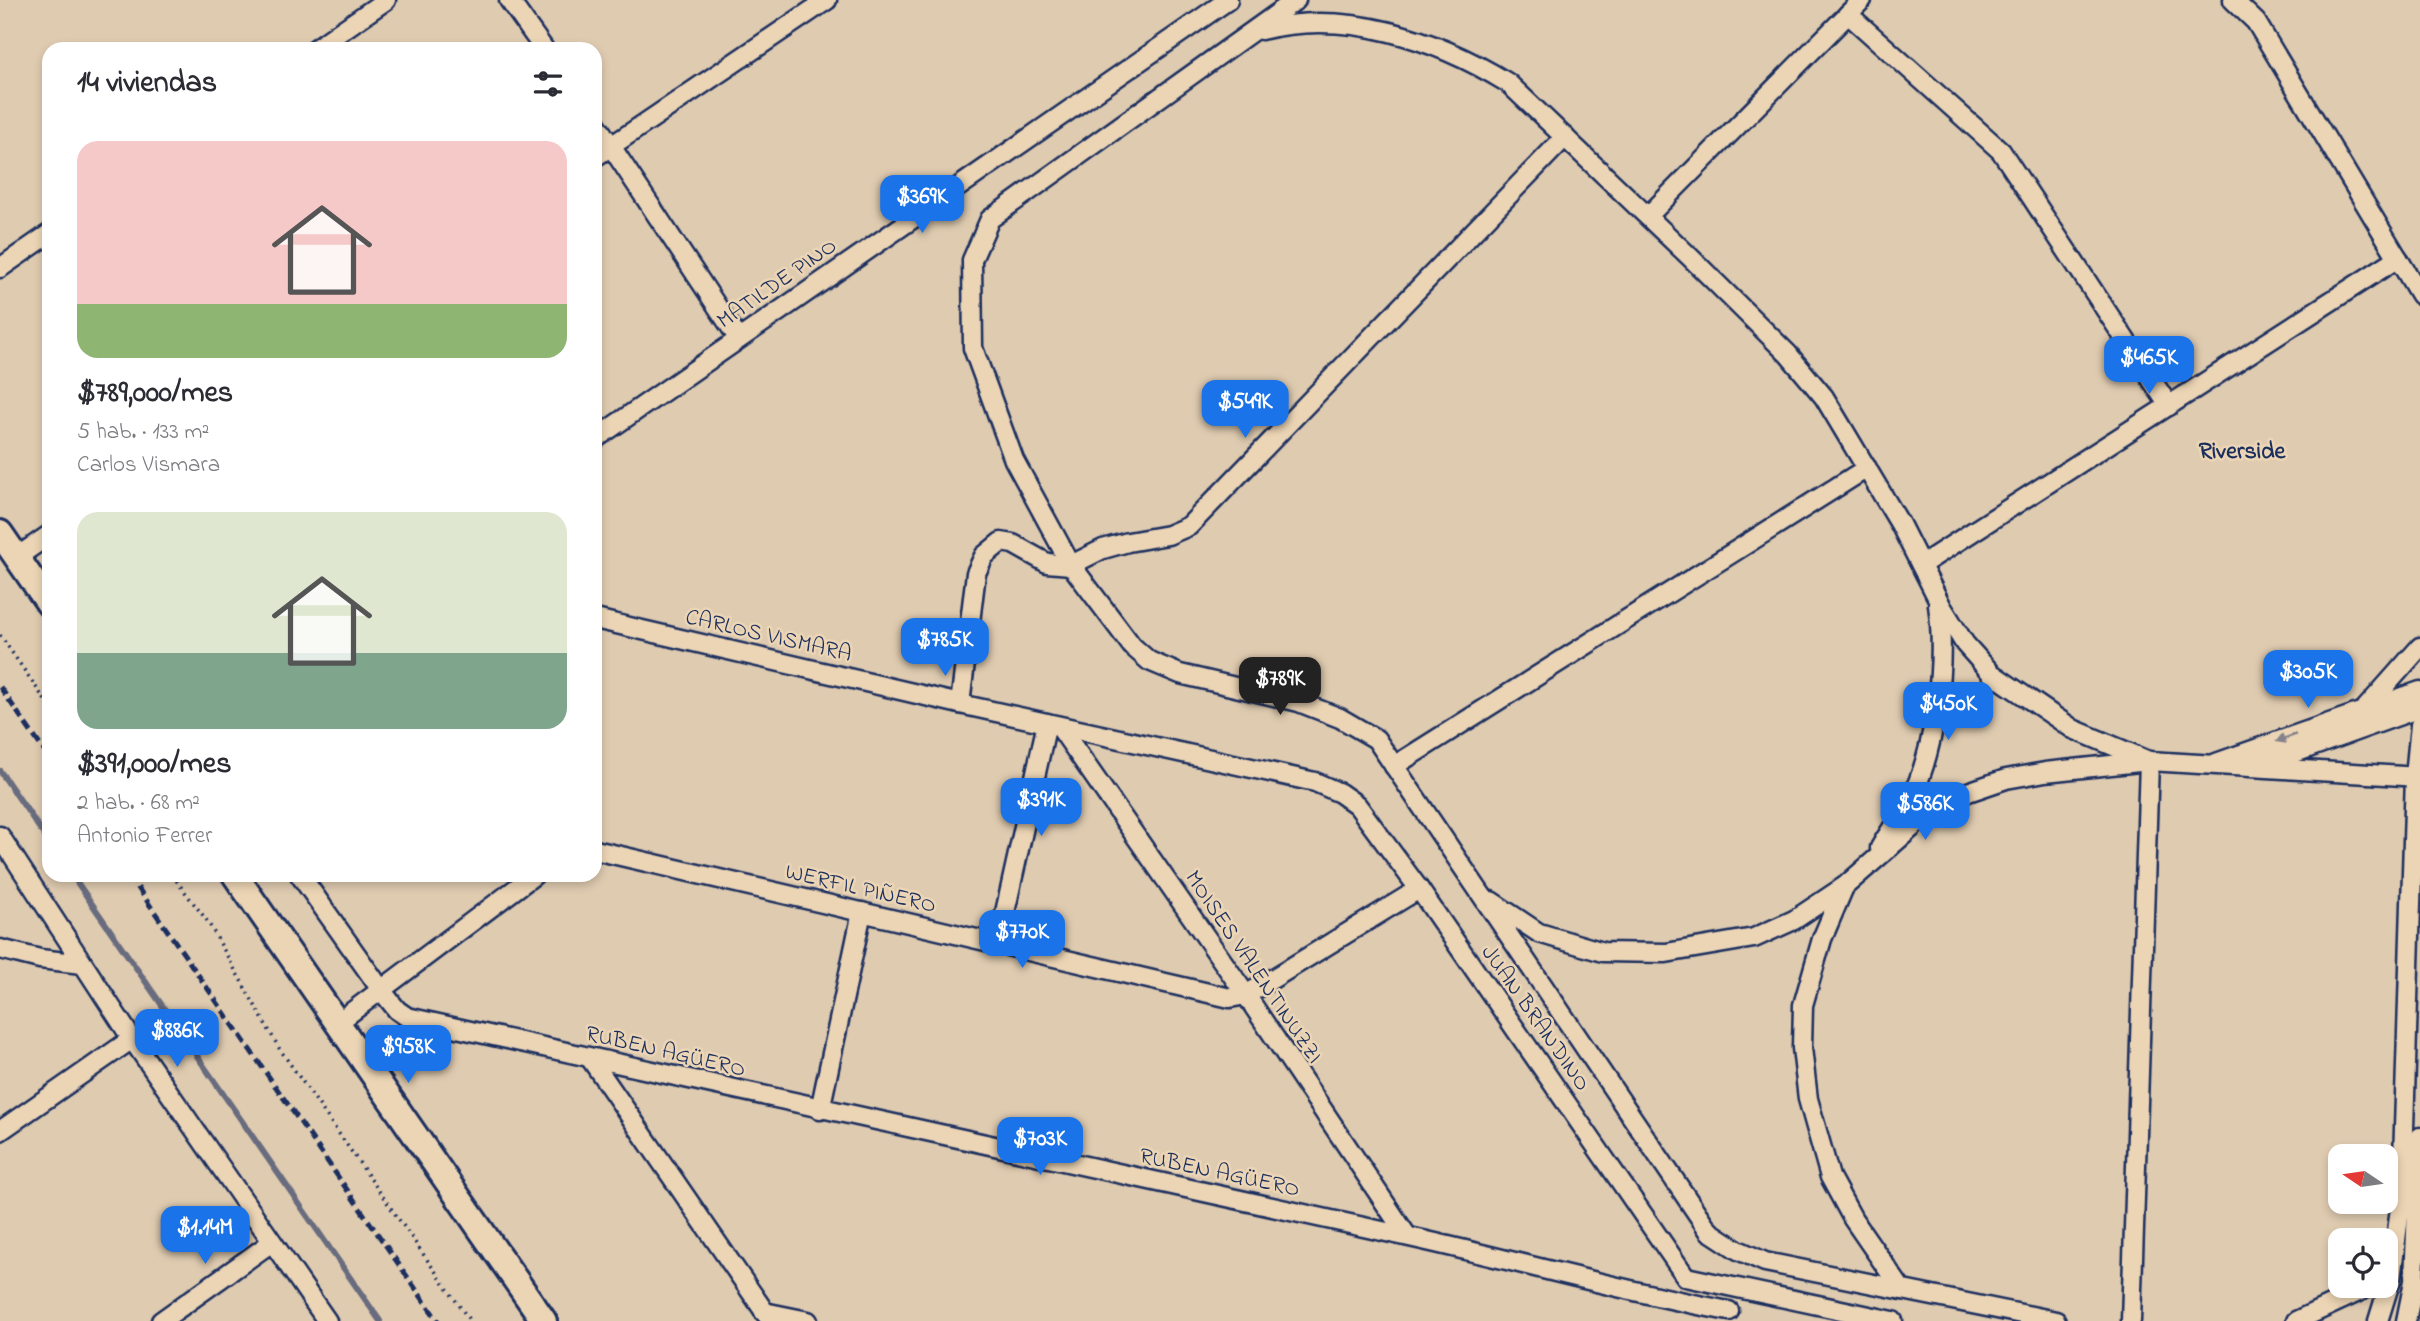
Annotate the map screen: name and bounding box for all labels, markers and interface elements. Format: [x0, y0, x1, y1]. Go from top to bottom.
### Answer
text: 14 viviendas [77, 62, 217, 106]
icon: filters [529, 65, 567, 103]
pin: $369K [873, 176, 971, 235]
text: $369K [896, 181, 948, 214]
icon: home [259, 187, 385, 313]
street label: MATILDE PINO [711, 230, 844, 338]
pin: $465K [2100, 336, 2198, 396]
text: $465K [2120, 342, 2178, 375]
text: $789,000/mes [77, 372, 233, 416]
pin: $549K [1196, 380, 1294, 440]
text: $549K [1218, 386, 1272, 419]
text: 5 hab. · 133 m² [77, 416, 209, 449]
district label: Riverside [2199, 435, 2287, 470]
text: Carlos Vismara [77, 449, 220, 482]
icon: home [259, 558, 385, 684]
street label: CARLOS VISMARA [682, 601, 855, 672]
pin: $785K [896, 618, 994, 678]
text: $785K [917, 624, 973, 657]
pin: $305K [2259, 650, 2357, 710]
text: $305K [2279, 656, 2337, 689]
pin: $789K [1231, 658, 1329, 717]
text: $789K [1255, 663, 1305, 696]
pin: $450K [1899, 682, 1997, 742]
text: $450K [1919, 688, 1977, 721]
one-way arrow [2276, 733, 2297, 744]
text: $391,000/mes [77, 743, 231, 787]
pin: $391K [992, 778, 1090, 838]
pin: $586K [1876, 782, 1974, 842]
text: $391K [1017, 784, 1065, 817]
text: 2 hab. · 68 m² [77, 787, 200, 820]
text: $586K [1897, 788, 1953, 821]
text: Antonio Ferrer [77, 820, 212, 853]
street label: WERFIL PIÑERO [782, 856, 939, 923]
street label: MOISES VALENTINUZZI [1176, 864, 1330, 1071]
pin: $770K [973, 911, 1071, 970]
text: $770K [995, 916, 1049, 949]
street label: JUAN BRANDINO [1472, 939, 1598, 1098]
pin: $886K [128, 1010, 226, 1069]
text: $886K [151, 1015, 203, 1048]
street label: RUBEN AGÜERO [582, 1018, 749, 1087]
pin: $958K [359, 1026, 457, 1085]
text: $958K [381, 1031, 435, 1064]
pin: $703K [991, 1118, 1089, 1177]
text: $703K [1013, 1123, 1067, 1156]
street label: RUBEN AGÜERO [1136, 1140, 1303, 1207]
north arrow [2328, 1144, 2398, 1214]
map controls [2328, 1144, 2398, 1298]
pin: $1.14M [148, 1206, 262, 1266]
text: $1.14M [177, 1212, 233, 1245]
button: locate [2328, 1228, 2398, 1298]

